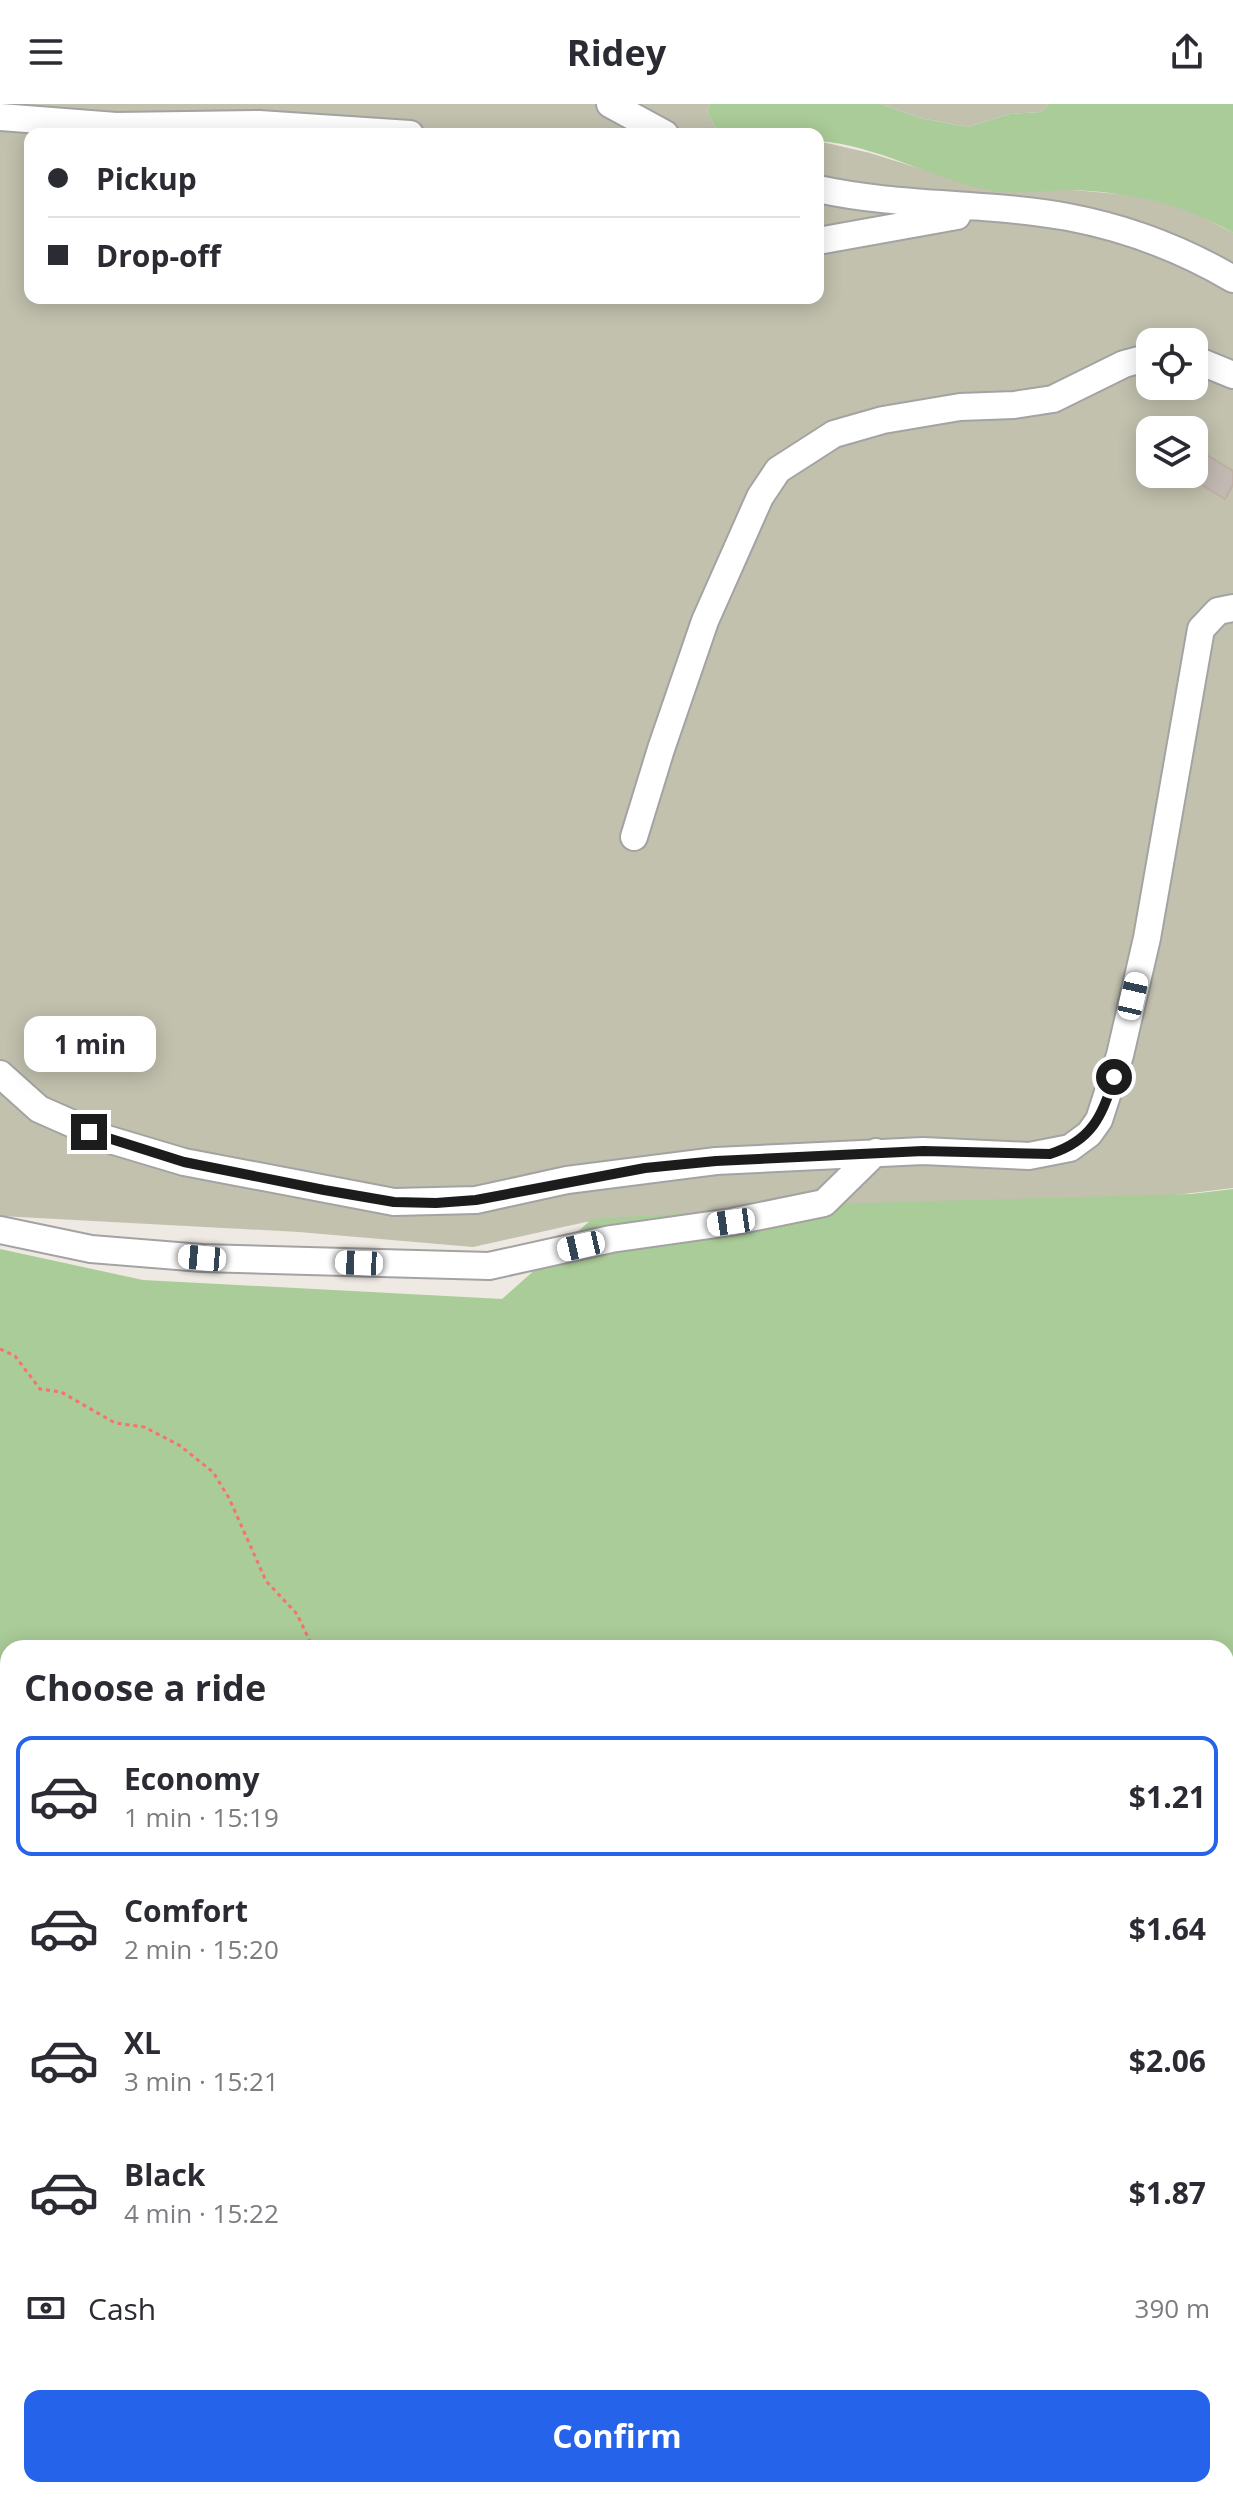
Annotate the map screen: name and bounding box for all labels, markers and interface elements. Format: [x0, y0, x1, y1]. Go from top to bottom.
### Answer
text: Ridey [567, 28, 666, 77]
icon: menu [24, 30, 68, 74]
icon: share [1165, 30, 1209, 74]
text: Pickup [96, 158, 197, 199]
text: Drop-off [96, 235, 221, 276]
map controls [1136, 328, 1208, 488]
button: locate [1136, 328, 1208, 400]
button: layers [1136, 416, 1208, 488]
car [1116, 970, 1150, 1022]
callout: 1 min [23, 1016, 155, 1072]
text: 1 min [54, 1026, 126, 1062]
route start [1096, 1059, 1132, 1095]
route end [71, 1114, 107, 1150]
car [706, 1207, 756, 1237]
car [555, 1229, 607, 1263]
car [177, 1244, 227, 1272]
car [335, 1250, 383, 1276]
text: Choose a ride [24, 1663, 266, 1712]
text: Economy [124, 1758, 260, 1799]
icon: car [28, 1760, 100, 1832]
text: $1.21 [1129, 1776, 1206, 1817]
text: 1 min · 15:19 [124, 1799, 279, 1835]
text: Comfort [124, 1890, 248, 1931]
icon: car [28, 1892, 100, 1964]
text: $1.64 [1129, 1908, 1206, 1949]
text: 2 min · 15:20 [124, 1931, 279, 1967]
text: XL [124, 2022, 161, 2063]
icon: car [28, 2024, 100, 2096]
text: $2.06 [1129, 2040, 1206, 2081]
text: 3 min · 15:21 [124, 2063, 279, 2099]
text: Black [124, 2154, 205, 2195]
icon: car [28, 2156, 100, 2228]
text: $1.87 [1129, 2172, 1206, 2213]
text: 4 min · 15:22 [124, 2195, 279, 2231]
icon: cash [24, 2286, 68, 2330]
text: Cash [88, 2288, 156, 2329]
text: 390 m [1135, 2290, 1210, 2326]
button: Confirm [24, 2390, 1210, 2482]

